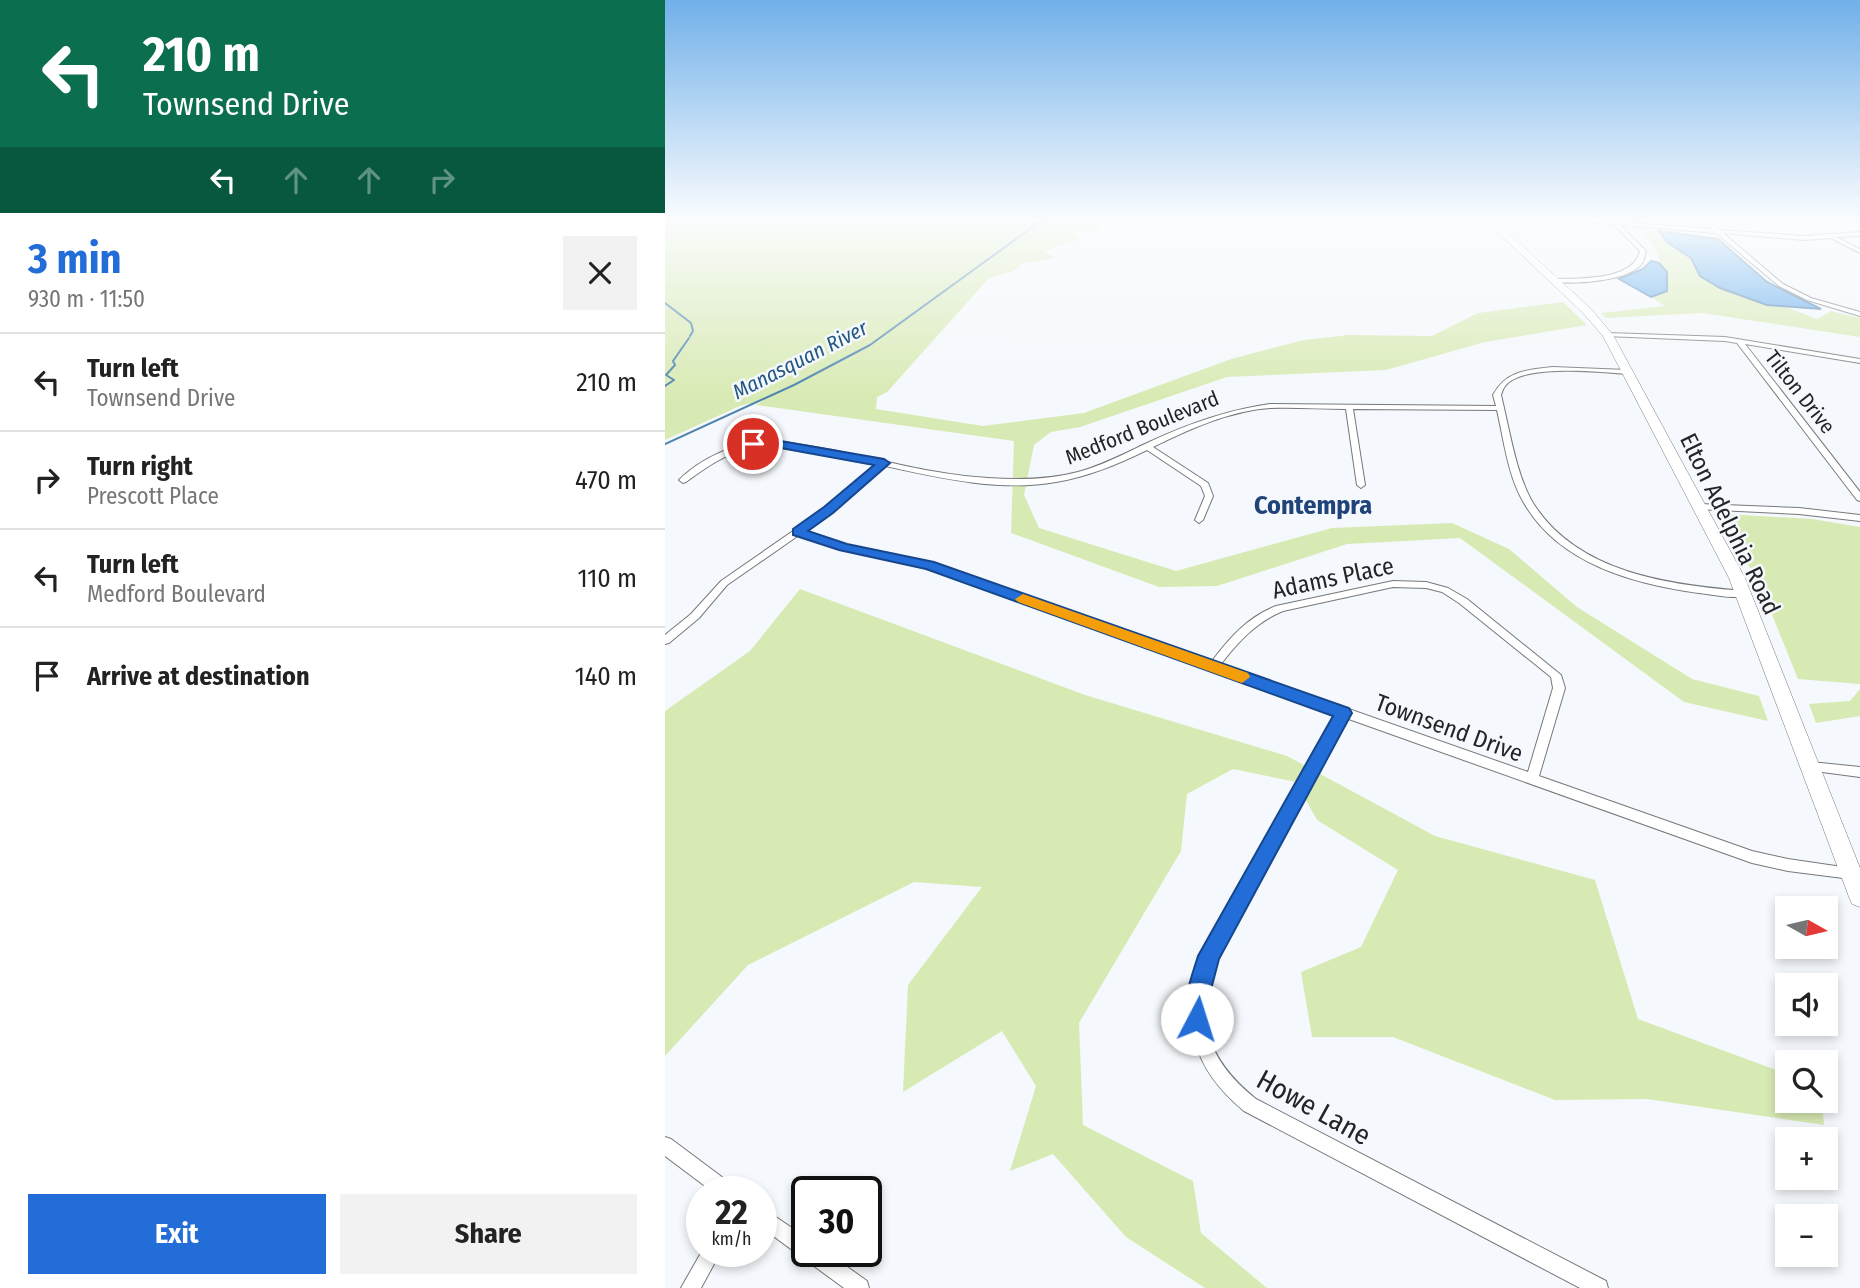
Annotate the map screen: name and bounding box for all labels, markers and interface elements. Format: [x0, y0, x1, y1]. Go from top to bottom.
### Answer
text: 210 m [143, 25, 260, 84]
icon: left [28, 28, 119, 119]
text: Townsend Drive [143, 85, 349, 123]
icon: left [204, 161, 242, 199]
icon: ahead [277, 161, 315, 199]
icon: ahead [350, 161, 388, 199]
icon: right [423, 161, 461, 199]
text: 3 min [28, 234, 122, 284]
button: close [563, 236, 637, 310]
text: 930 m · 11:50 [28, 285, 145, 313]
water label: Manasquan River [728, 314, 873, 405]
street label: Tilton Drive [1759, 345, 1841, 439]
text: Turn left [87, 353, 179, 384]
icon: left [28, 363, 66, 401]
text: 210 m [576, 367, 637, 398]
text: Townsend Drive [87, 384, 235, 412]
street label: Medford Boulevard [1061, 385, 1223, 471]
pin [723, 414, 783, 474]
icon: arrive [734, 425, 772, 463]
street label: Elton Adelphia Road [1674, 429, 1786, 619]
text: Turn right [87, 451, 193, 482]
icon: right [28, 461, 66, 499]
text: 470 m [575, 465, 637, 496]
text: Prescott Place [87, 482, 219, 510]
district label: Contempra [1254, 490, 1372, 521]
text: Turn left [87, 549, 179, 580]
street label: Adams Place [1270, 551, 1396, 605]
icon: left [28, 559, 66, 597]
text: 110 m [577, 563, 637, 594]
text: Medford Boulevard [87, 580, 266, 608]
icon: arrive [28, 657, 66, 695]
text: Arrive at destination [87, 661, 310, 692]
text: 140 m [575, 661, 637, 692]
street label: Townsend Drive [1371, 688, 1527, 768]
north arrow [1775, 896, 1837, 959]
map controls [1775, 896, 1838, 1267]
button: sound [1775, 973, 1838, 1036]
position arrow [1160, 982, 1234, 1056]
button: search [1775, 1050, 1838, 1113]
street label: Howe Lane [1251, 1063, 1376, 1152]
button: + [1775, 1127, 1838, 1190]
speed limit sign: 30 [791, 1176, 882, 1267]
text: 22 [715, 1191, 748, 1233]
button: Exit [28, 1194, 326, 1274]
button: Share [340, 1194, 637, 1274]
button: − [1775, 1204, 1838, 1267]
text: km/h [711, 1228, 752, 1250]

